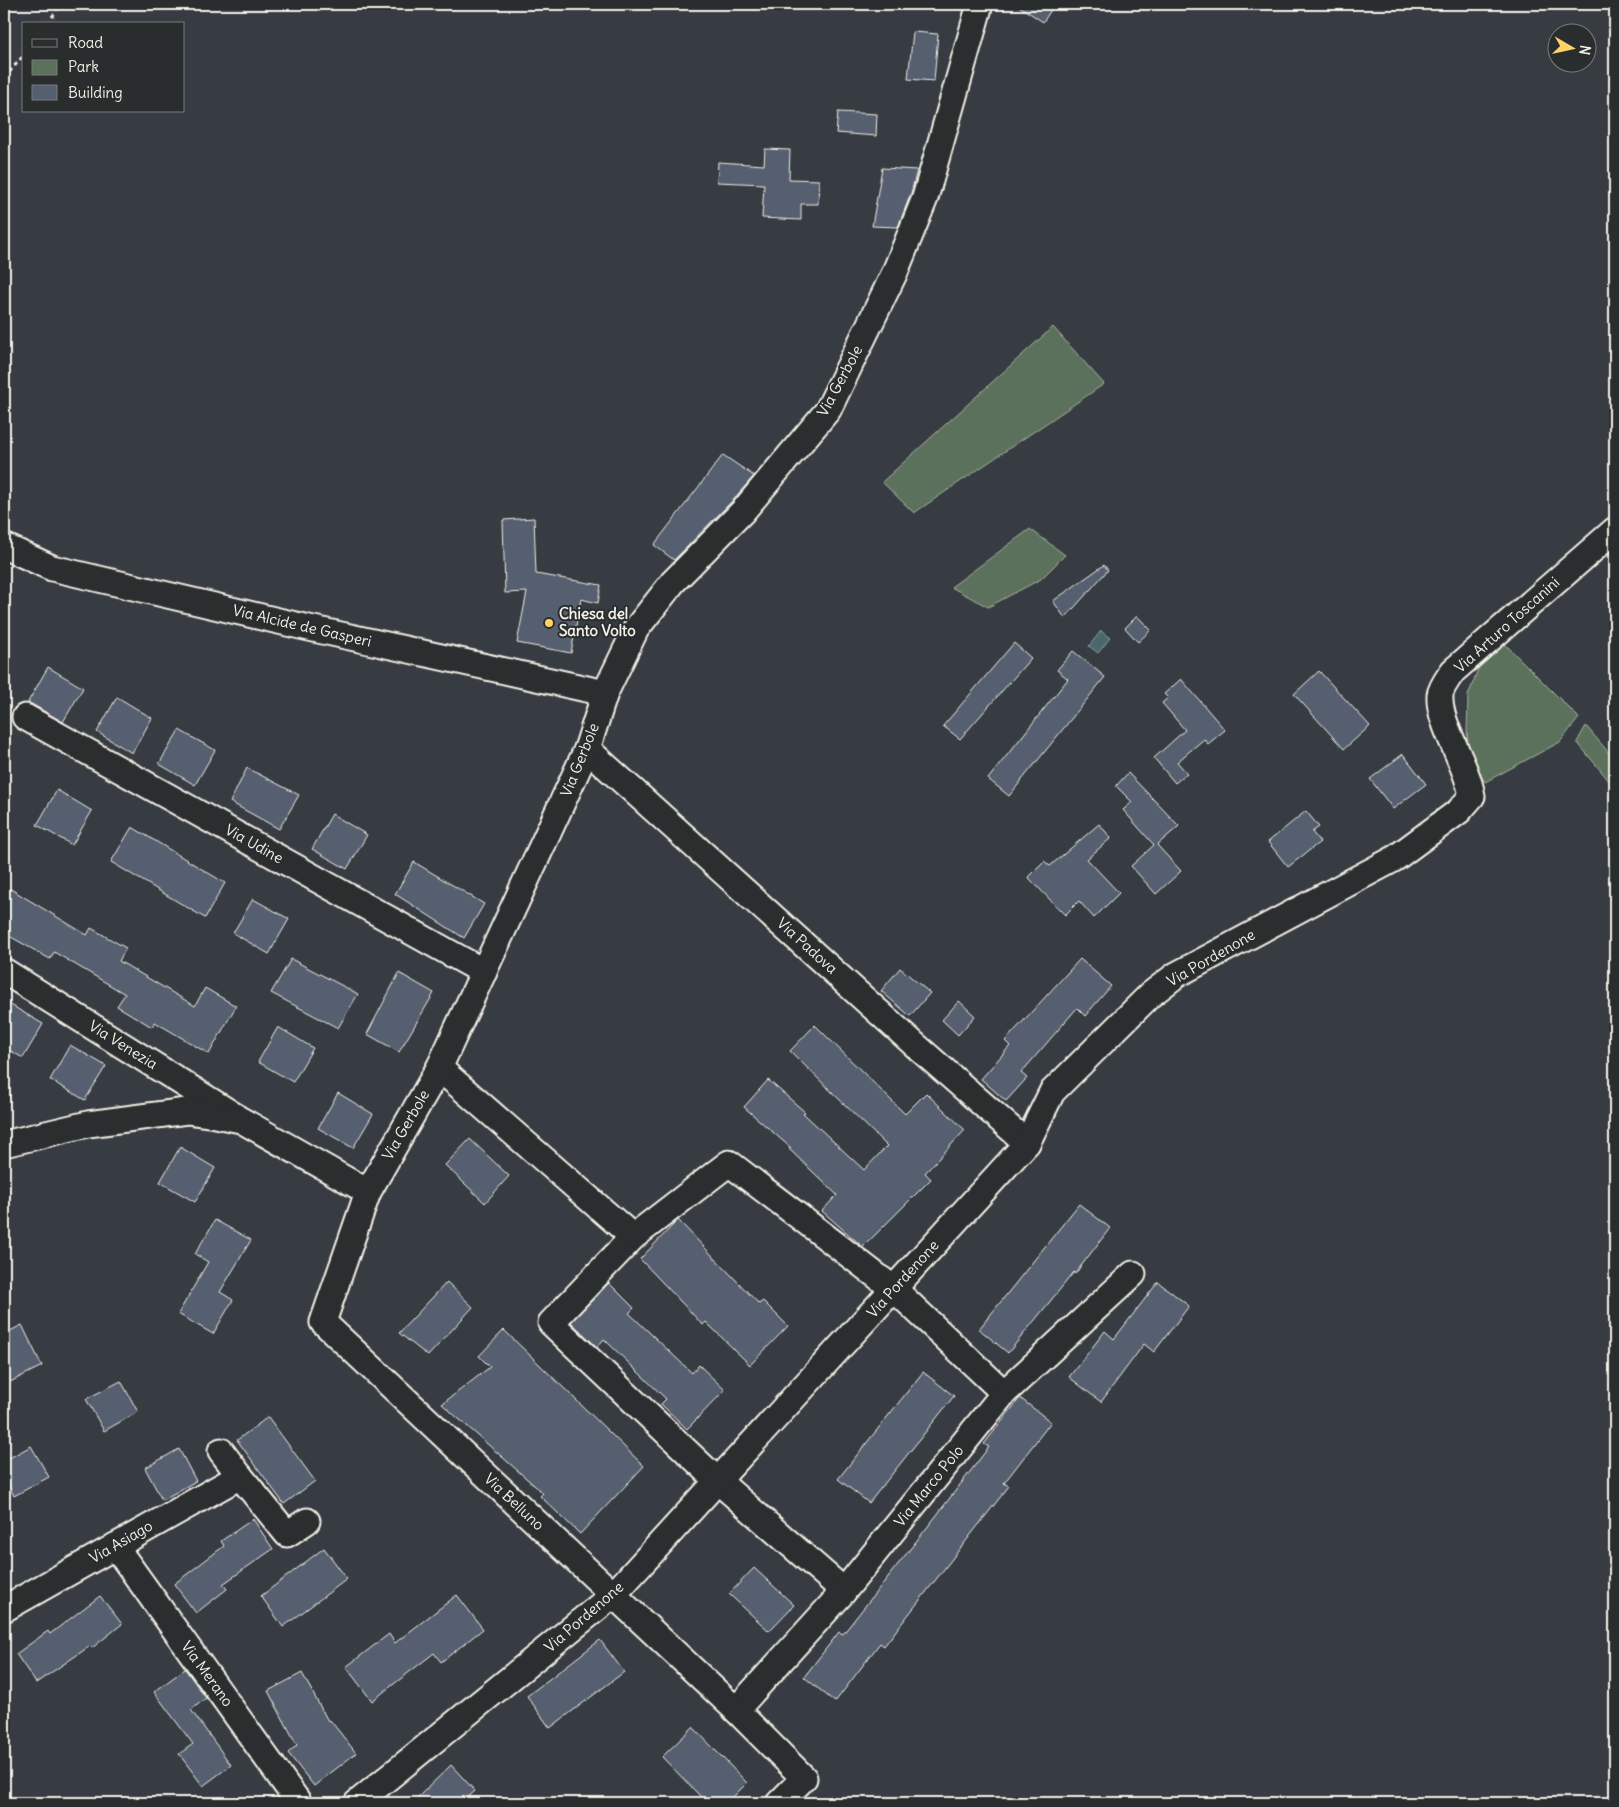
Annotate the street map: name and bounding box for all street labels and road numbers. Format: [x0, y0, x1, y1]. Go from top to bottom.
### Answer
street label: Via Gerbole [813, 342, 866, 420]
street label: Via Arturo Toscanini [1450, 572, 1563, 677]
street label: Via Alcide de Gasperi [231, 600, 373, 651]
street label: Via Gerbole [556, 720, 603, 800]
street label: Via Udine [222, 820, 287, 867]
street label: Via Padova [773, 913, 842, 978]
street label: Via Pordenone [1163, 925, 1258, 990]
street label: Via Venezia [85, 1016, 162, 1073]
street label: Via Gerbole [378, 1086, 433, 1163]
street label: Via Pordenone [863, 1236, 943, 1322]
street label: Via Marco Polo [890, 1441, 967, 1530]
street label: Via Belluno [480, 1469, 548, 1534]
street label: Via Asiago [86, 1516, 156, 1567]
street label: Via Pordenone [540, 1577, 627, 1656]
street label: Via Merano [177, 1637, 238, 1710]

